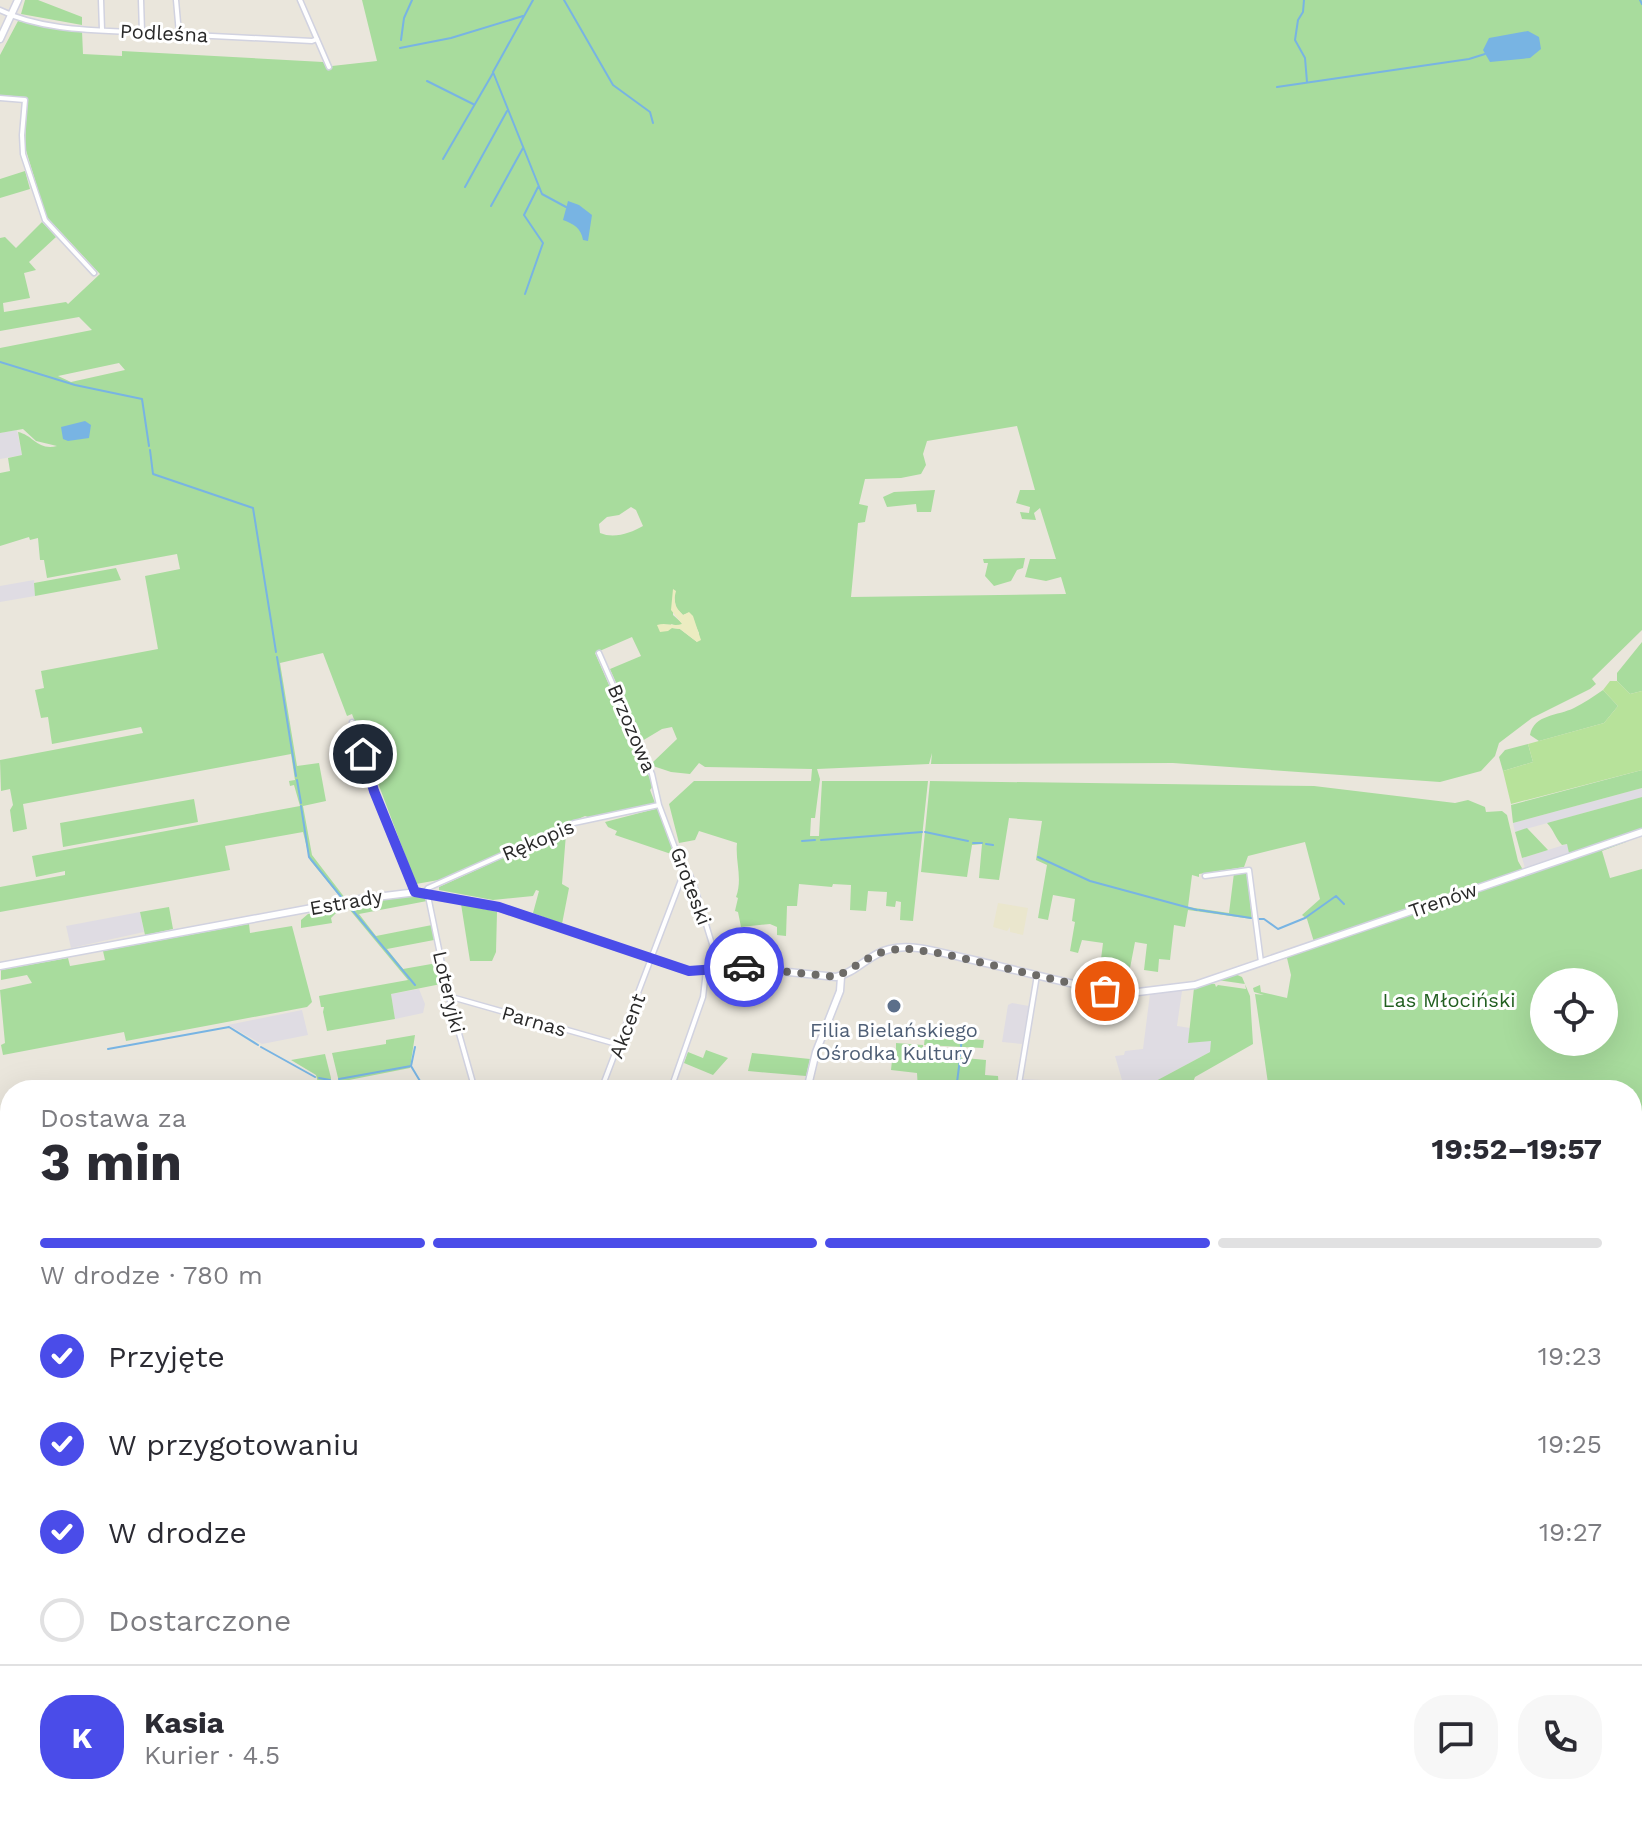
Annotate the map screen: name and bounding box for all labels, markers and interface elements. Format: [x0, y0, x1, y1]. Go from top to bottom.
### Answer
street label: Podleśna [119, 19, 209, 47]
street label: Brzozowa [603, 680, 661, 776]
pin [329, 720, 397, 788]
icon: home [341, 732, 385, 776]
street label: Rękopis [498, 814, 578, 866]
street label: Groteski [665, 844, 717, 928]
street label: Trenów [1406, 877, 1481, 923]
street label: Estrady [308, 884, 385, 920]
courier [704, 927, 784, 1007]
icon: car [722, 945, 766, 989]
street label: Loteryjki [428, 948, 470, 1036]
pin [1071, 957, 1139, 1025]
map controls [1530, 968, 1618, 1056]
button: locate [1530, 968, 1618, 1056]
icon: bag [1083, 969, 1127, 1013]
park label: Las Młociński [1382, 988, 1516, 1012]
street label: Akcent [604, 990, 651, 1062]
marker: Filia Bielańskiego Ośrodka Kultury [885, 997, 903, 1015]
street label: Parnas [499, 1000, 569, 1042]
place label: Filia Bielańskiego Ośrodka Kultury [810, 1018, 978, 1065]
text: Dostawa za [40, 1103, 186, 1133]
text: 19:52–19:57 [1432, 1131, 1602, 1166]
text: 3 min [40, 1132, 182, 1193]
text: W drodze · 780 m [40, 1260, 263, 1290]
icon: check [40, 1334, 84, 1378]
text: Przyjęte [108, 1339, 225, 1374]
text: 19:23 [1538, 1341, 1602, 1371]
icon: check [40, 1422, 84, 1466]
text: W przygotowaniu [108, 1427, 359, 1462]
text: 19:25 [1538, 1429, 1602, 1459]
icon: check [40, 1510, 84, 1554]
text: W drodze [108, 1515, 247, 1550]
text: 19:27 [1539, 1517, 1602, 1547]
text: Dostarczone [108, 1603, 291, 1638]
button: chat [1414, 1695, 1498, 1779]
button: phone [1518, 1695, 1602, 1779]
text: Kasia [144, 1705, 224, 1740]
text: K [72, 1720, 92, 1755]
text: Kurier · 4.5 [144, 1740, 280, 1770]

